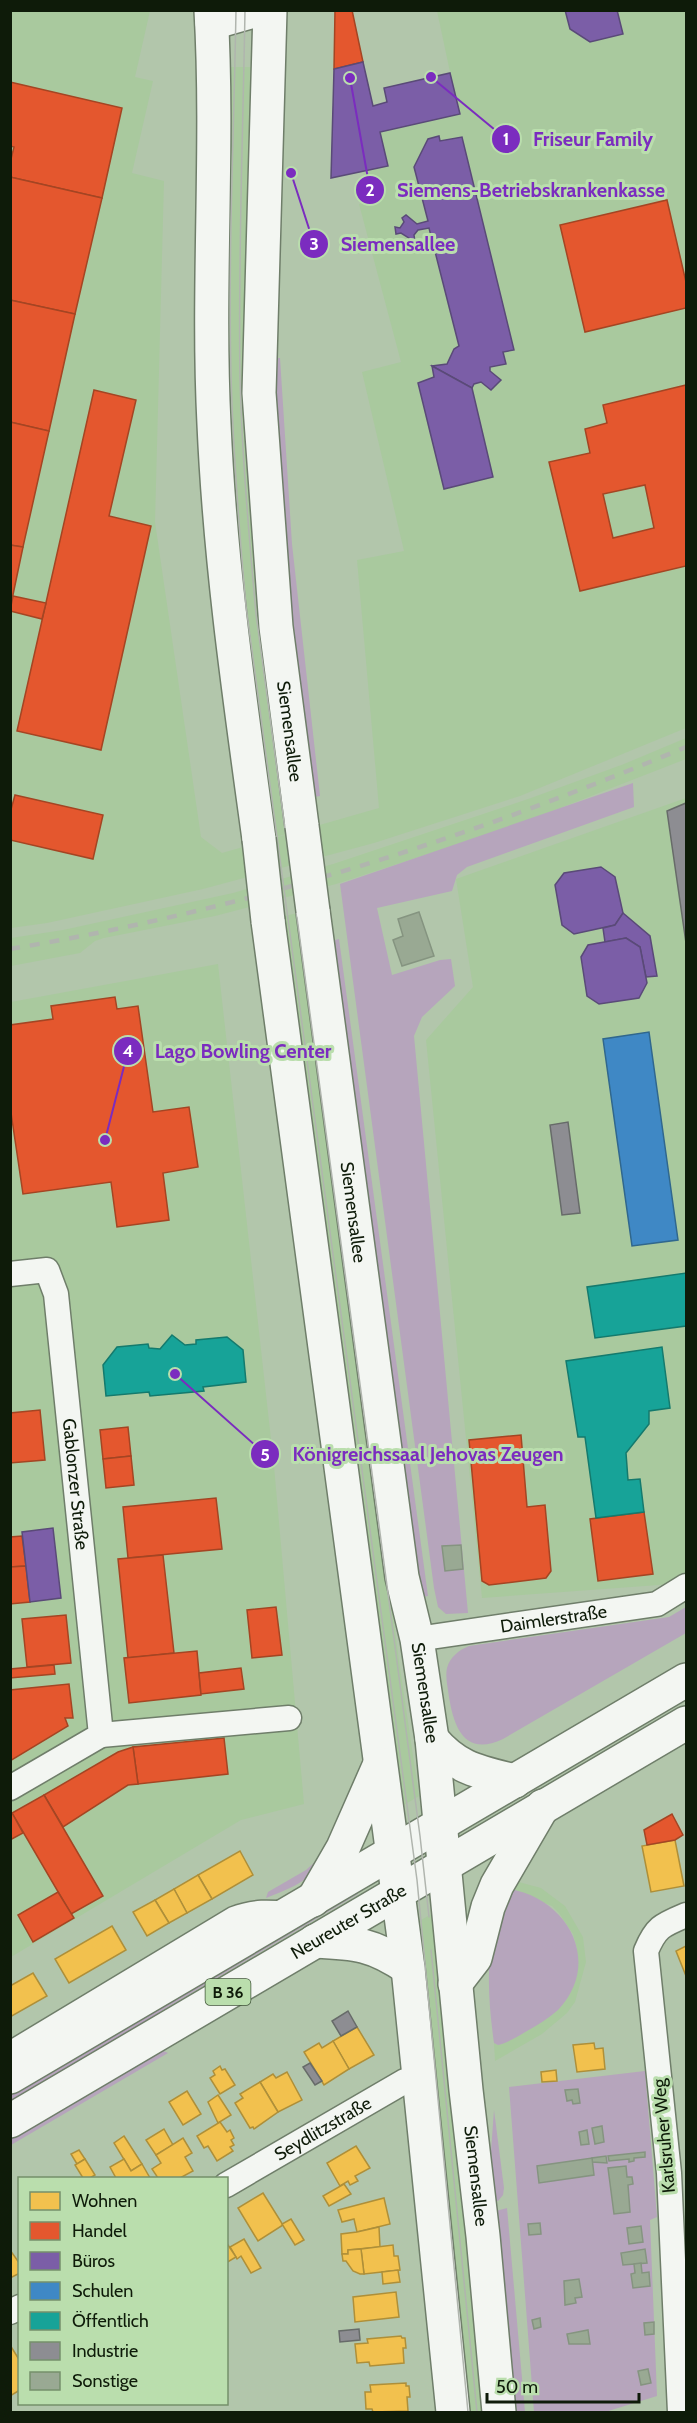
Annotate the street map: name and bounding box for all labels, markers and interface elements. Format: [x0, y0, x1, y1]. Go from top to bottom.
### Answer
callout: Friseur Family [491, 120, 665, 158]
text: Friseur Family [533, 127, 653, 151]
text: 1 [503, 128, 509, 150]
callout: Siemens-Betriebskrankenkasse [355, 171, 677, 209]
text: Siemens-Betriebskrankenkasse [397, 178, 665, 202]
text: 2 [365, 179, 375, 201]
callout: Siemensallee [299, 225, 467, 263]
text: Siemensallee [341, 232, 455, 256]
text: 3 [309, 233, 319, 255]
street label: Siemensallee [272, 680, 307, 783]
callout: Lago Bowling Center [113, 1032, 343, 1070]
text: Lago Bowling Center [155, 1039, 332, 1063]
text: 4 [122, 1040, 134, 1062]
street label: Siemensallee [336, 1161, 371, 1264]
street label: Gablonzer Straße [58, 1417, 93, 1551]
callout: Königreichssaal Jehovas Zeugen [250, 1435, 575, 1473]
text: Königreichssaal Jehovas Zeugen [292, 1442, 564, 1466]
text: 5 [260, 1444, 270, 1466]
street label: Daimlerstraße [499, 1600, 608, 1638]
street label: Siemensallee [407, 1641, 443, 1745]
street label: Neureuter Straße [287, 1879, 410, 1964]
road number: B 36 [206, 1979, 250, 2005]
street label: Karlsruher Weg [648, 2077, 680, 2194]
street label: Seydlitzstraße [270, 2092, 375, 2165]
street label: Siemensallee [459, 2124, 493, 2228]
legend [18, 2177, 228, 2405]
text: Wohnen [72, 2190, 137, 2212]
text: Handel [72, 2220, 127, 2242]
text: Büros [72, 2250, 115, 2272]
text: Schulen [72, 2280, 133, 2302]
text: Öffentlich [72, 2310, 149, 2332]
text: Industrie [72, 2340, 138, 2362]
scale bar [487, 2366, 638, 2404]
text: Sonstige [72, 2370, 138, 2392]
text: 50 m [496, 2376, 538, 2398]

